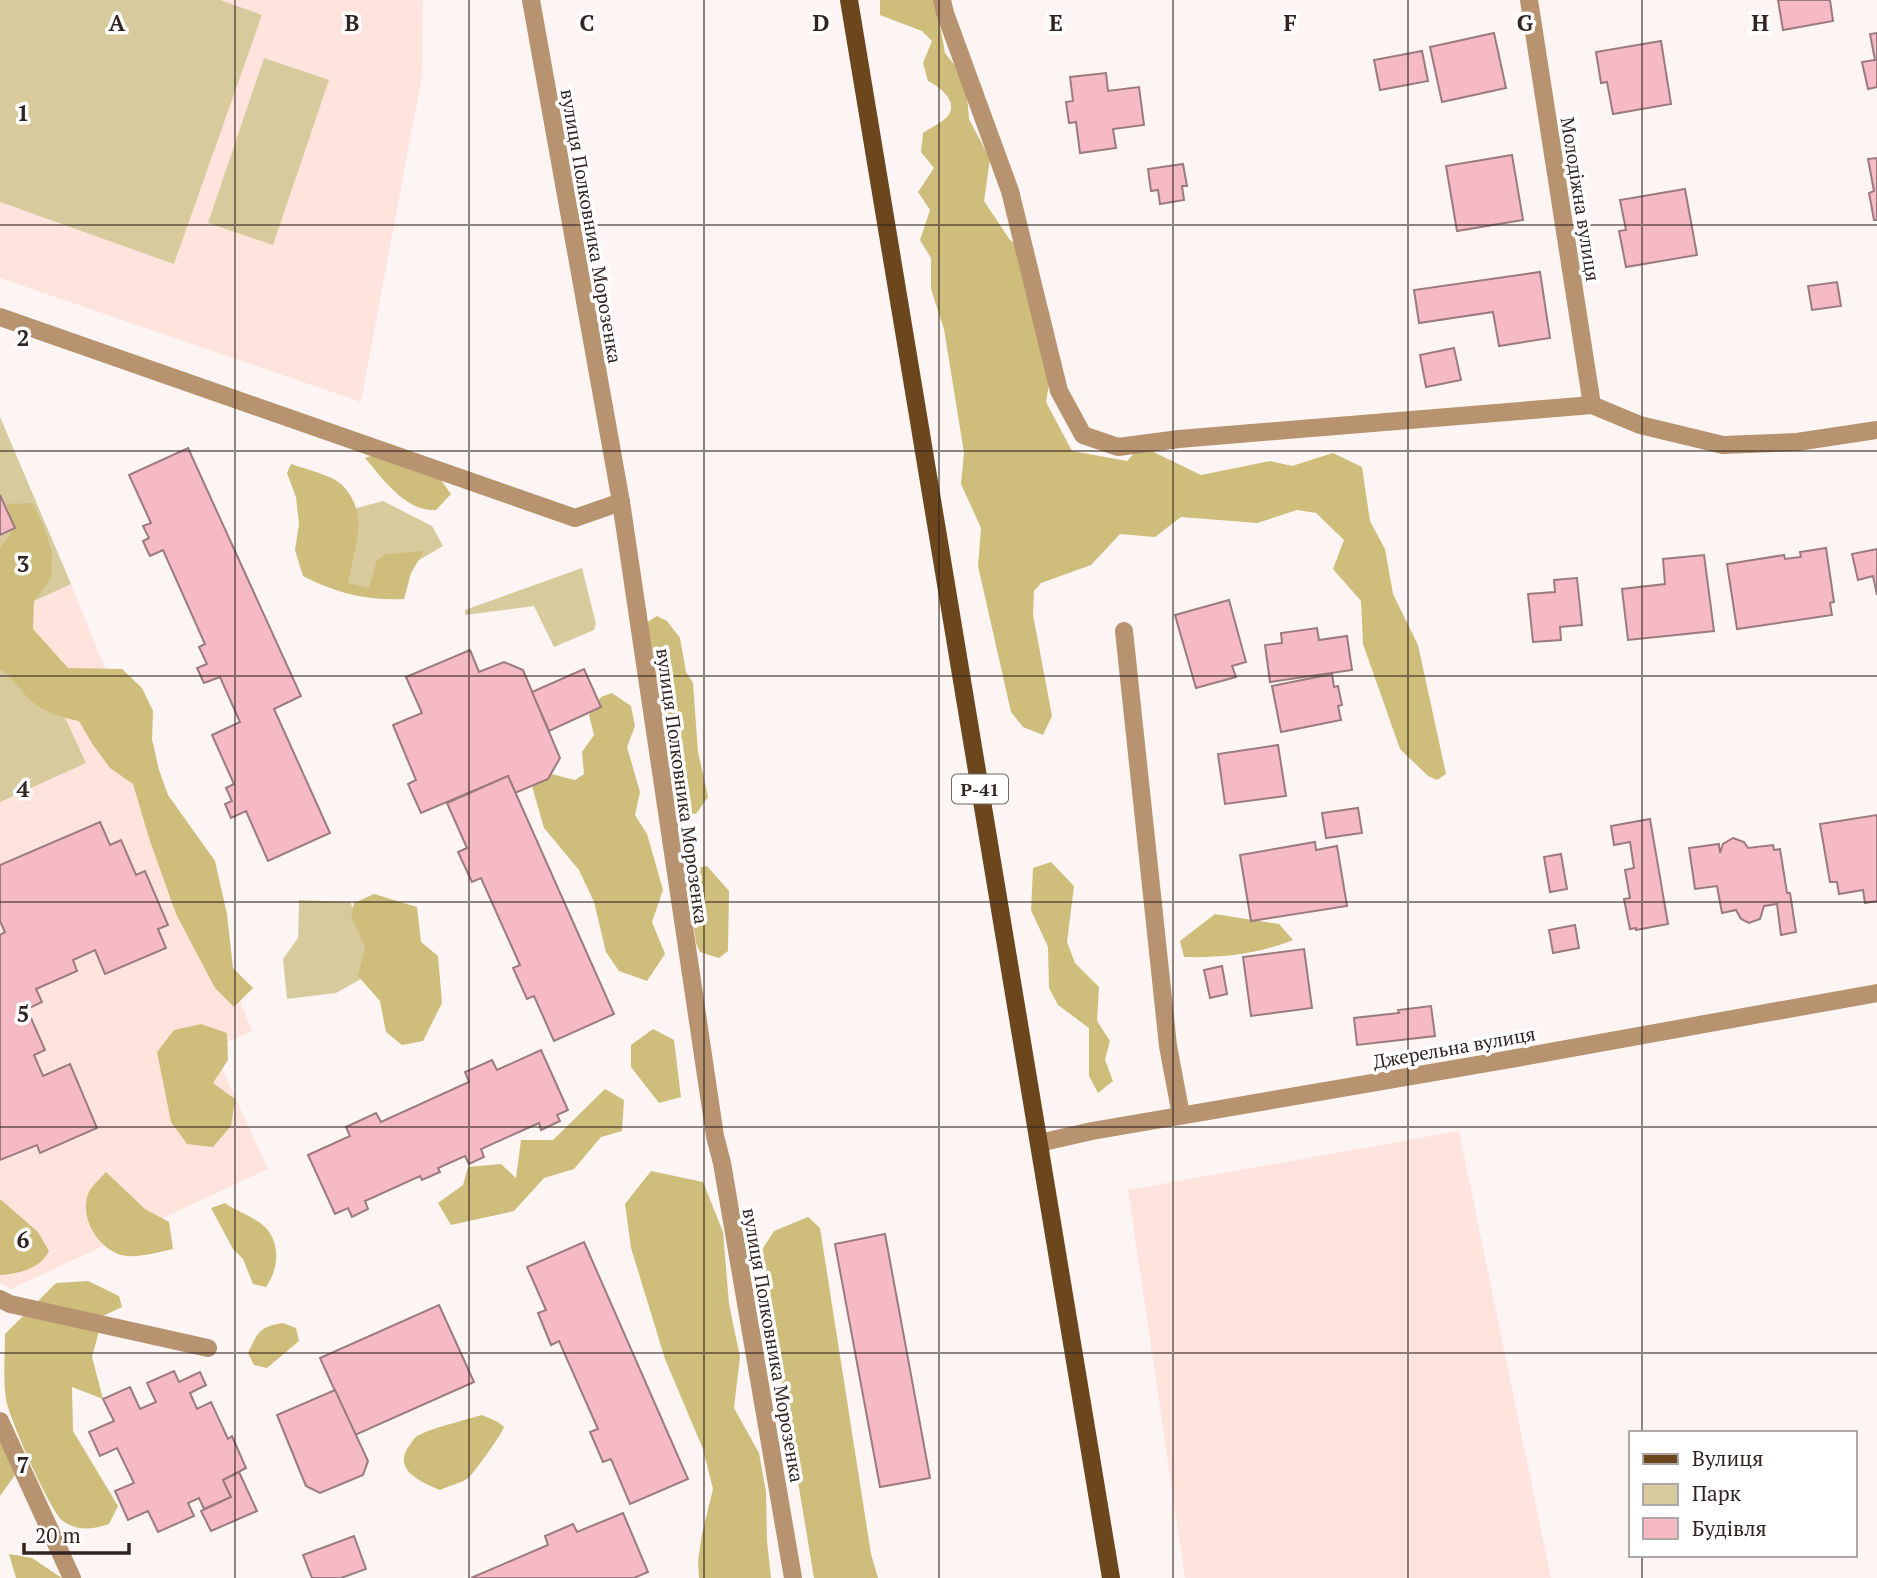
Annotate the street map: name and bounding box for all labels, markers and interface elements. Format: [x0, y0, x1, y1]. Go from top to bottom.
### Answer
text: A [109, 7, 126, 38]
text: B [345, 7, 360, 38]
text: C [580, 7, 595, 38]
text: D [813, 7, 830, 38]
text: E [1049, 7, 1063, 38]
text: F [1283, 7, 1297, 38]
text: G [1517, 7, 1534, 38]
text: H [1751, 7, 1769, 38]
street label: вулиця Полковника Морозенка [556, 87, 629, 366]
text: 1 [17, 97, 30, 128]
street label: Молодіжна вулиця [1556, 115, 1606, 283]
text: 2 [17, 322, 30, 353]
text: 3 [17, 548, 30, 579]
street label: вулиця Полковника Морозенка [651, 647, 715, 926]
text: 4 [17, 773, 30, 804]
road number: Р-41 [952, 774, 1008, 804]
text: 5 [17, 998, 30, 1029]
street label: Джерельна вулиця [1371, 1020, 1537, 1074]
street label: вулиця Полковника Морозенка [738, 1206, 811, 1485]
text: 6 [17, 1224, 30, 1255]
legend [1629, 1431, 1856, 1557]
text: Вулиця [1692, 1444, 1763, 1472]
text: 7 [17, 1449, 30, 1480]
text: Парк [1692, 1479, 1742, 1507]
scale bar [24, 1512, 130, 1556]
text: Будівля [1692, 1514, 1767, 1542]
text: 20 m [35, 1521, 81, 1549]

